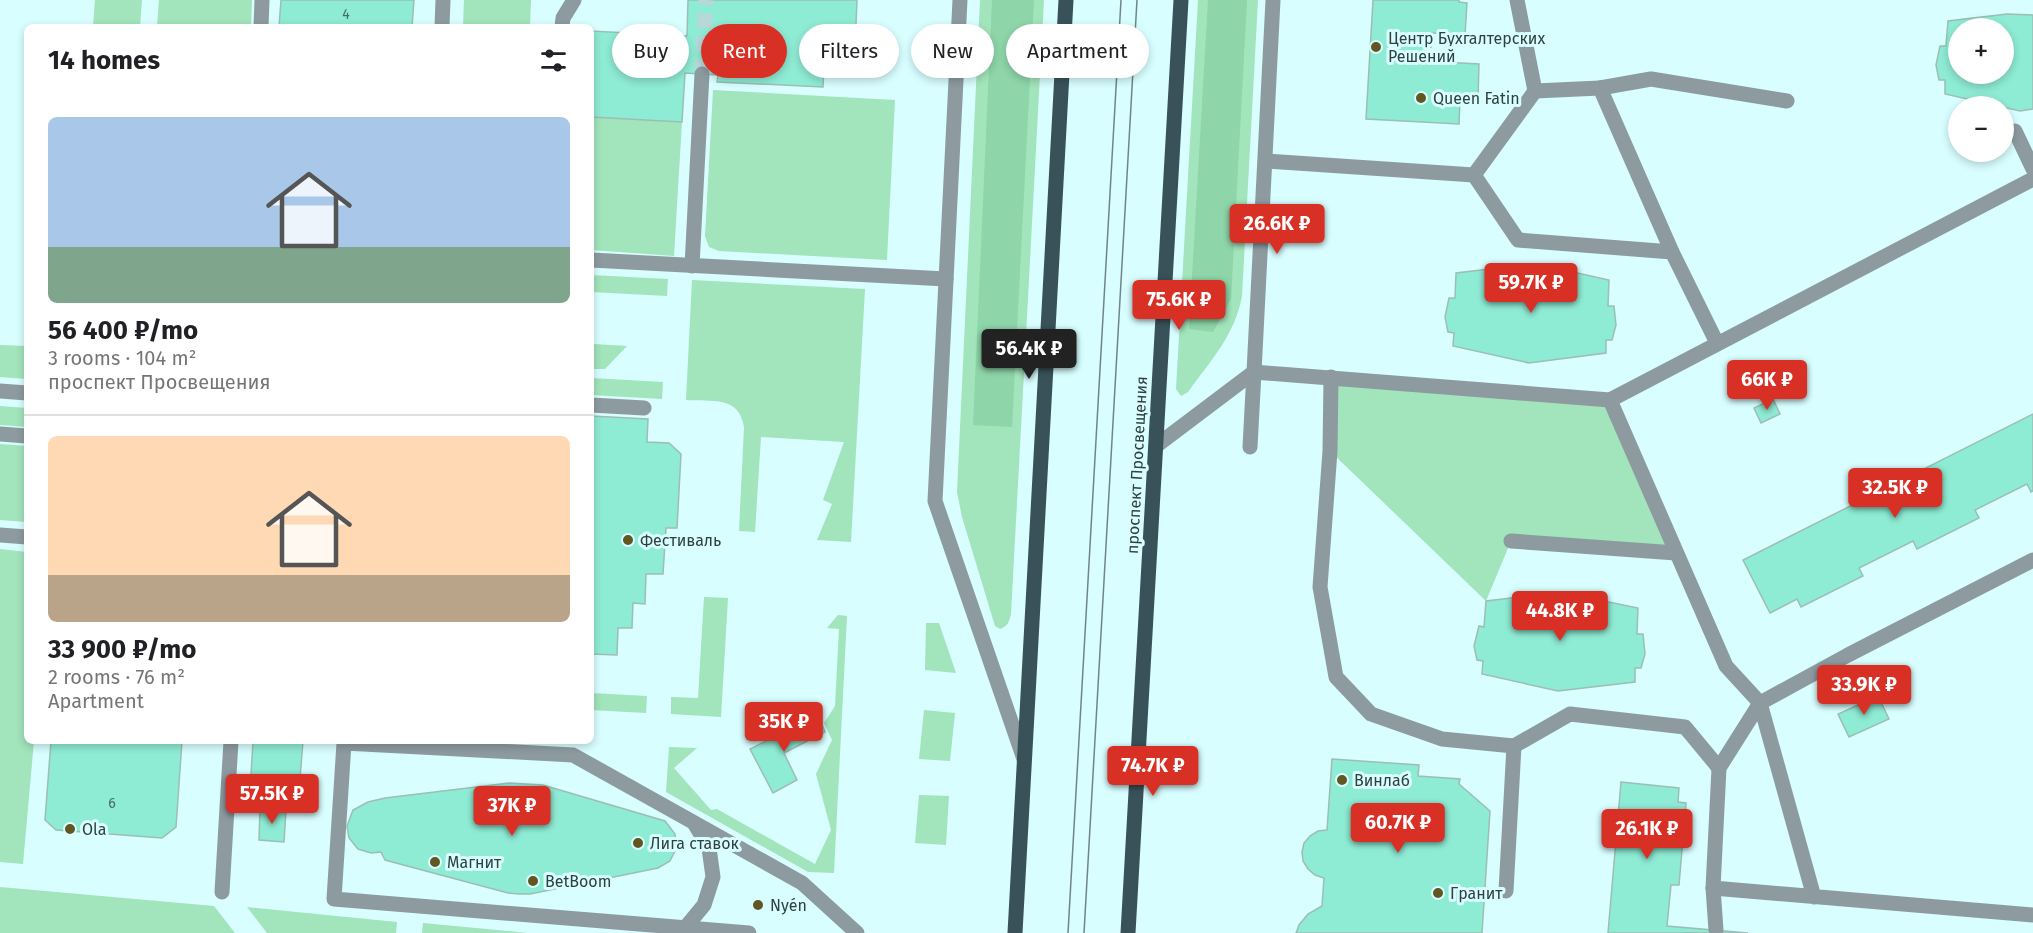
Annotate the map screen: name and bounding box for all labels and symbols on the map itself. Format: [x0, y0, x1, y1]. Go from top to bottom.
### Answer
house number: 4 [342, 6, 350, 23]
place label: Центр Бухгалтерских Решений [1388, 29, 1545, 66]
marker: Центр Бухгалтерских Решений [1369, 40, 1383, 54]
place label: Queen Fatin [1433, 89, 1520, 108]
marker: Queen Fatin [1414, 91, 1428, 105]
pin: 26.6K ₽ [1222, 204, 1332, 255]
pin: 59.7K ₽ [1476, 263, 1586, 314]
pin: 75.6K ₽ [1124, 280, 1234, 331]
pin: 56.4K ₽ [974, 329, 1084, 380]
pin: 66K ₽ [1725, 360, 1809, 411]
street label: проспект Просвещения [1123, 376, 1151, 554]
pin: 32.5K ₽ [1840, 468, 1950, 519]
place label: Фестиваль [640, 531, 721, 550]
marker: Фестиваль [621, 533, 635, 547]
pin: 44.8K ₽ [1505, 591, 1615, 642]
pin: 33.9K ₽ [1809, 665, 1919, 716]
pin: 35K ₽ [742, 702, 826, 753]
pin: 74.7K ₽ [1098, 746, 1208, 797]
place label: Винлаб [1354, 771, 1410, 790]
marker: Винлаб [1335, 773, 1349, 787]
pin: 57.5K ₽ [217, 774, 327, 825]
pin: 37K ₽ [470, 786, 554, 837]
house number: 6 [108, 795, 116, 812]
pin: 60.7K ₽ [1343, 803, 1453, 854]
pin: 26.1K ₽ [1592, 809, 1702, 860]
place label: Ola [82, 820, 106, 839]
marker: Ola [63, 822, 77, 836]
place label: Лига ставок [650, 834, 740, 853]
marker: Лига ставок [631, 836, 645, 850]
place label: Магнит [447, 853, 502, 872]
marker: Магнит [428, 855, 442, 869]
place label: BetBoom [545, 872, 611, 891]
marker: BetBoom [526, 874, 540, 888]
place label: Гранит [1450, 884, 1503, 903]
marker: Гранит [1431, 886, 1445, 900]
place label: Nyén [770, 896, 807, 915]
marker: Nyén [751, 898, 765, 912]

